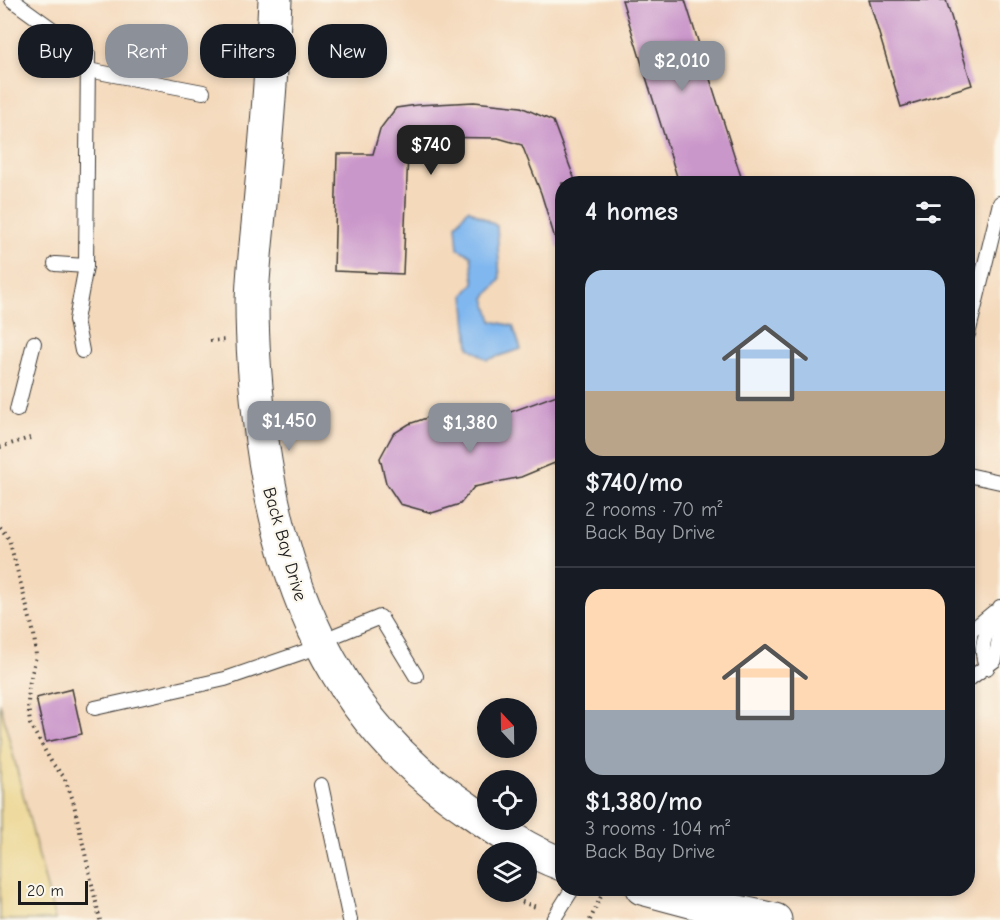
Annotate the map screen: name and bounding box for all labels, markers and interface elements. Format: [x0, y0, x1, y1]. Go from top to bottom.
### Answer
chip: Buy [18, 24, 93, 78]
chip: Rent [105, 24, 188, 78]
chip: Filters [200, 24, 296, 78]
chip: New [308, 24, 387, 78]
pin: $2,010 [633, 41, 731, 92]
text: $2,010 [654, 49, 710, 72]
pin: $740 [395, 125, 467, 176]
text: $740 [411, 133, 451, 156]
icon: filters [912, 196, 945, 229]
text: 4 homes [585, 197, 678, 227]
icon: home [711, 309, 819, 417]
pin: $1,450 [240, 401, 338, 452]
pin: $1,380 [421, 403, 519, 454]
text: $1,450 [261, 409, 317, 432]
text: $1,380 [442, 411, 498, 434]
text: $740/mo [585, 468, 683, 498]
street label: Back Bay Drive [258, 485, 311, 603]
text: 2 rooms · 70 m² [585, 498, 722, 521]
text: Back Bay Drive [585, 521, 715, 544]
icon: home [711, 628, 819, 736]
north arrow [477, 698, 537, 758]
map controls [477, 698, 537, 902]
button: locate [477, 770, 537, 830]
text: $1,380/mo [585, 787, 702, 817]
text: 3 rooms · 104 m² [585, 817, 730, 840]
text: Back Bay Drive [585, 840, 715, 863]
button: layers [477, 842, 537, 902]
scale bar [18, 878, 88, 906]
text: 20 m [27, 882, 64, 900]

